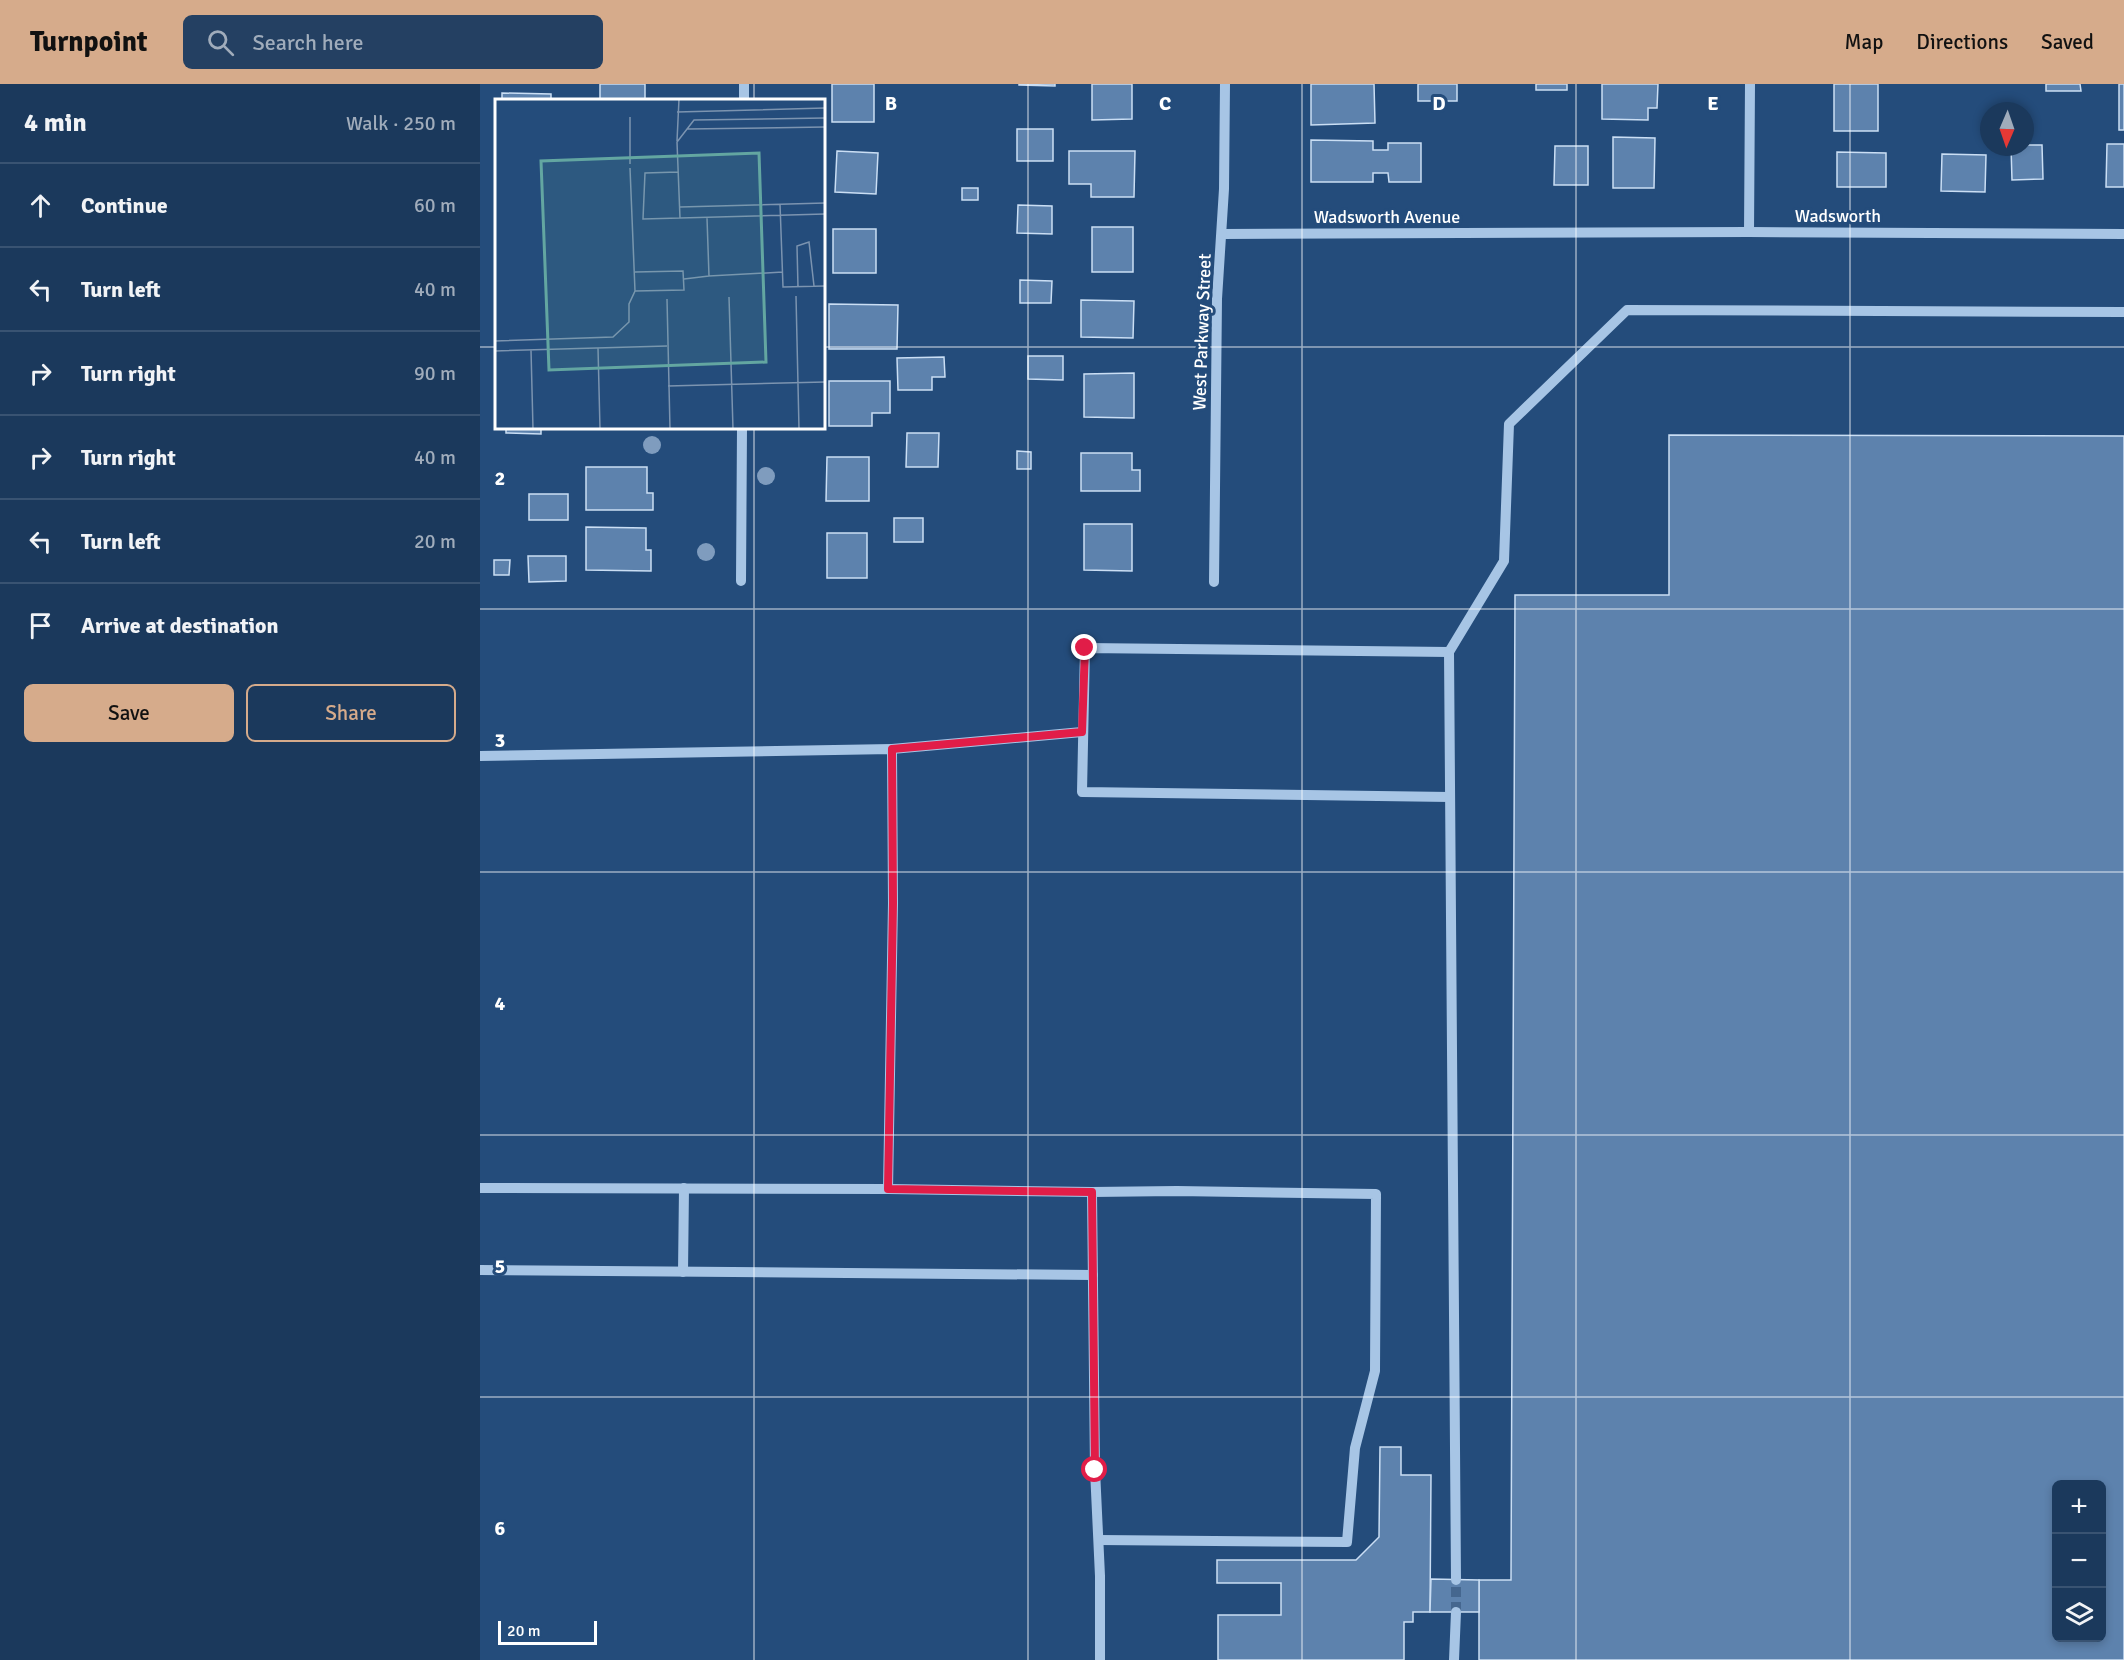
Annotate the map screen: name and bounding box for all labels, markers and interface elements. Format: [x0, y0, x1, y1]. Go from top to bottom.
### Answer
search box [183, 15, 603, 69]
text: Turnpoint [30, 25, 147, 59]
icon: search [204, 26, 237, 59]
text: Search here [252, 29, 363, 56]
text: Map [1845, 29, 1883, 55]
text: Directions [1916, 29, 2008, 55]
text: Saved [2041, 29, 2094, 55]
text: B [885, 91, 897, 116]
text: C [1159, 91, 1171, 116]
text: D [1432, 91, 1446, 116]
text: E [1707, 91, 1719, 116]
inset map [495, 99, 825, 429]
north arrow [1980, 102, 2034, 156]
text: 4 min [24, 107, 87, 139]
text: Walk · 250 m [346, 111, 456, 136]
icon: ahead [24, 189, 57, 222]
text: Continue [81, 192, 168, 219]
text: 60 m [414, 193, 456, 218]
street label: Wadsworth [1795, 205, 1881, 227]
street label: Wadsworth Avenue [1314, 206, 1460, 228]
street label: West Parkway Street [1188, 253, 1216, 411]
icon: left [24, 273, 57, 306]
text: Turn left [81, 276, 161, 303]
text: 40 m [414, 277, 456, 302]
icon: right [24, 357, 57, 390]
text: Turn right [81, 360, 176, 387]
text: 90 m [414, 361, 456, 386]
icon: right [24, 441, 57, 474]
text: Turn right [81, 444, 176, 471]
text: 40 m [414, 445, 456, 470]
text: 2 [495, 466, 505, 491]
icon: left [24, 525, 57, 558]
text: Turn left [81, 528, 161, 555]
text: 20 m [414, 529, 456, 554]
icon: arrive [24, 609, 57, 642]
text: Arrive at destination [81, 612, 278, 639]
route end [1071, 634, 1097, 660]
button: Save [24, 684, 234, 742]
button: Share [246, 684, 456, 742]
text: 3 [495, 728, 505, 753]
text: 4 [495, 991, 506, 1016]
text: 5 [495, 1254, 505, 1279]
route start [1081, 1456, 1107, 1482]
map controls [2052, 1480, 2106, 1642]
button: + [2052, 1480, 2106, 1534]
text: 6 [495, 1516, 506, 1541]
button: − [2052, 1534, 2106, 1588]
button: layers [2052, 1588, 2106, 1642]
scale bar [498, 1618, 597, 1646]
text: 20 m [507, 1621, 541, 1641]

